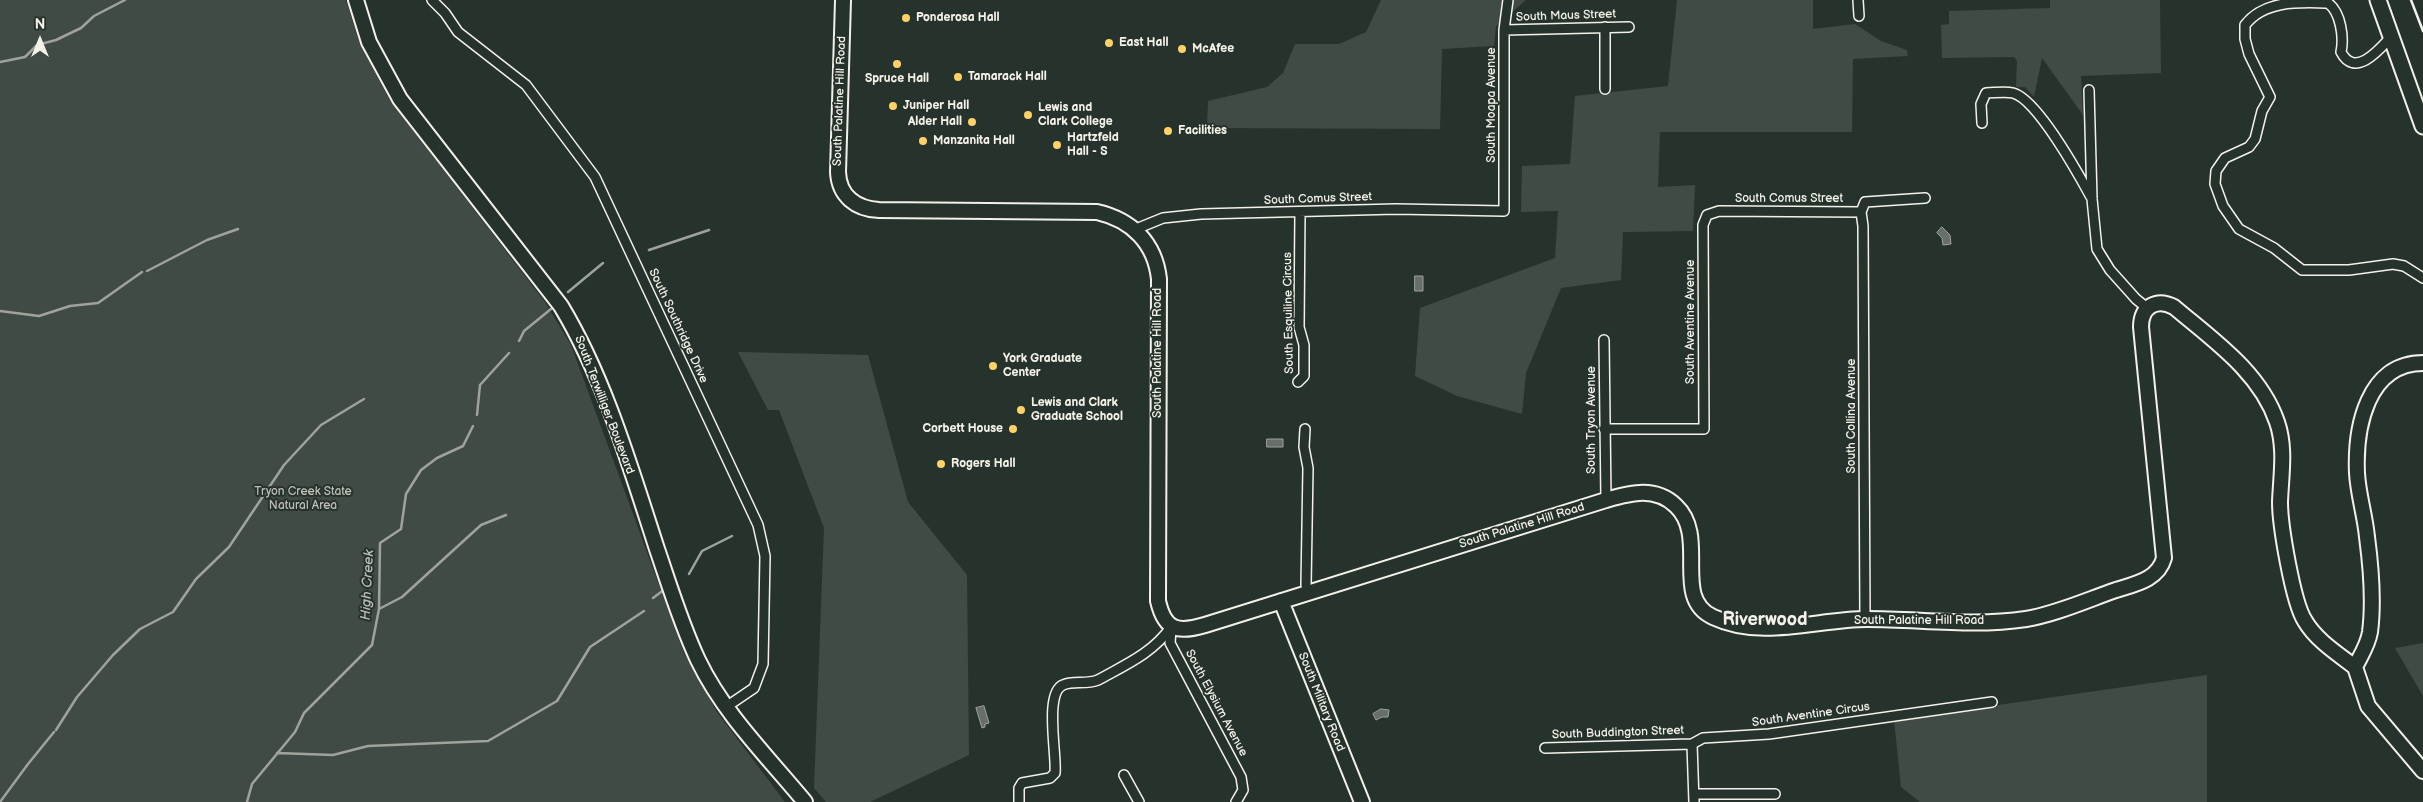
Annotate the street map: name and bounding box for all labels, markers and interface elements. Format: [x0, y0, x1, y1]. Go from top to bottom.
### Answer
street label: South Maus Street [1516, 7, 1616, 25]
place label: Ponderosa Hall [916, 11, 1000, 25]
marker: Ponderosa Hall [900, 12, 912, 24]
north arrow [15, 15, 65, 65]
text: N [35, 16, 45, 33]
street label: South Palatine Hill Road [831, 36, 849, 166]
place label: East Hall [1119, 36, 1168, 50]
marker: East Hall [1103, 37, 1115, 49]
place label: McAfee [1192, 42, 1234, 56]
marker: McAfee [1176, 43, 1188, 55]
street label: South Moapa Avenue [1485, 47, 1499, 163]
marker: Spruce Hall [891, 58, 903, 70]
place label: Tamarack Hall [968, 70, 1047, 84]
marker: Tamarack Hall [952, 71, 964, 83]
place label: Spruce Hall [865, 72, 929, 86]
place label: Juniper Hall [903, 99, 969, 113]
marker: Juniper Hall [887, 100, 899, 112]
place label: Lewis and Clark College [1038, 101, 1113, 129]
marker: Lewis and Clark College [1022, 109, 1034, 121]
place label: Alder Hall [908, 115, 962, 129]
marker: Alder Hall [966, 116, 978, 128]
place label: Facilities [1178, 124, 1227, 138]
marker: Facilities [1162, 125, 1174, 137]
place label: Hartzfeld Hall - S [1067, 131, 1119, 159]
place label: Manzanita Hall [933, 134, 1015, 148]
marker: Manzanita Hall [917, 135, 929, 147]
marker: Hartzfeld Hall - S [1051, 139, 1063, 151]
street label: South Comus Street [1264, 190, 1372, 208]
street label: South Comus Street [1735, 192, 1843, 206]
street label: South Esquiline Circus [1281, 252, 1297, 374]
street label: South Aventine Avenue [1684, 260, 1698, 384]
street label: South Southridge Drive [645, 266, 711, 386]
street label: South Palatine Hill Road [1151, 288, 1165, 418]
street label: South Terwilliger Boulevard [571, 334, 637, 476]
place label: York Graduate Center [1003, 352, 1082, 380]
street label: South Collina Avenue [1845, 359, 1859, 473]
marker: York Graduate Center [987, 360, 999, 372]
street label: South Tryon Avenue [1585, 366, 1599, 474]
place label: Lewis and Clark Graduate School [1031, 396, 1123, 424]
marker: Lewis and Clark Graduate School [1015, 404, 1027, 416]
place label: Corbett House [922, 422, 1003, 436]
marker: Corbett House [1007, 423, 1019, 435]
place label: Rogers Hall [951, 457, 1015, 471]
marker: Rogers Hall [935, 458, 947, 470]
park label: Tryon Creek State Natural Area [254, 485, 352, 513]
street label: South Palatine Hill Road [1458, 500, 1586, 552]
water label: High Creek [358, 549, 378, 621]
district label: Riverwood [1722, 609, 1808, 631]
street label: South Palatine Hill Road [1854, 614, 1984, 628]
street label: South Elysium Avenue [1182, 647, 1250, 759]
street label: South Military Road [1295, 650, 1347, 754]
street label: South Aventine Circus [1751, 700, 1871, 730]
street label: South Buddington Street [1552, 723, 1684, 743]

